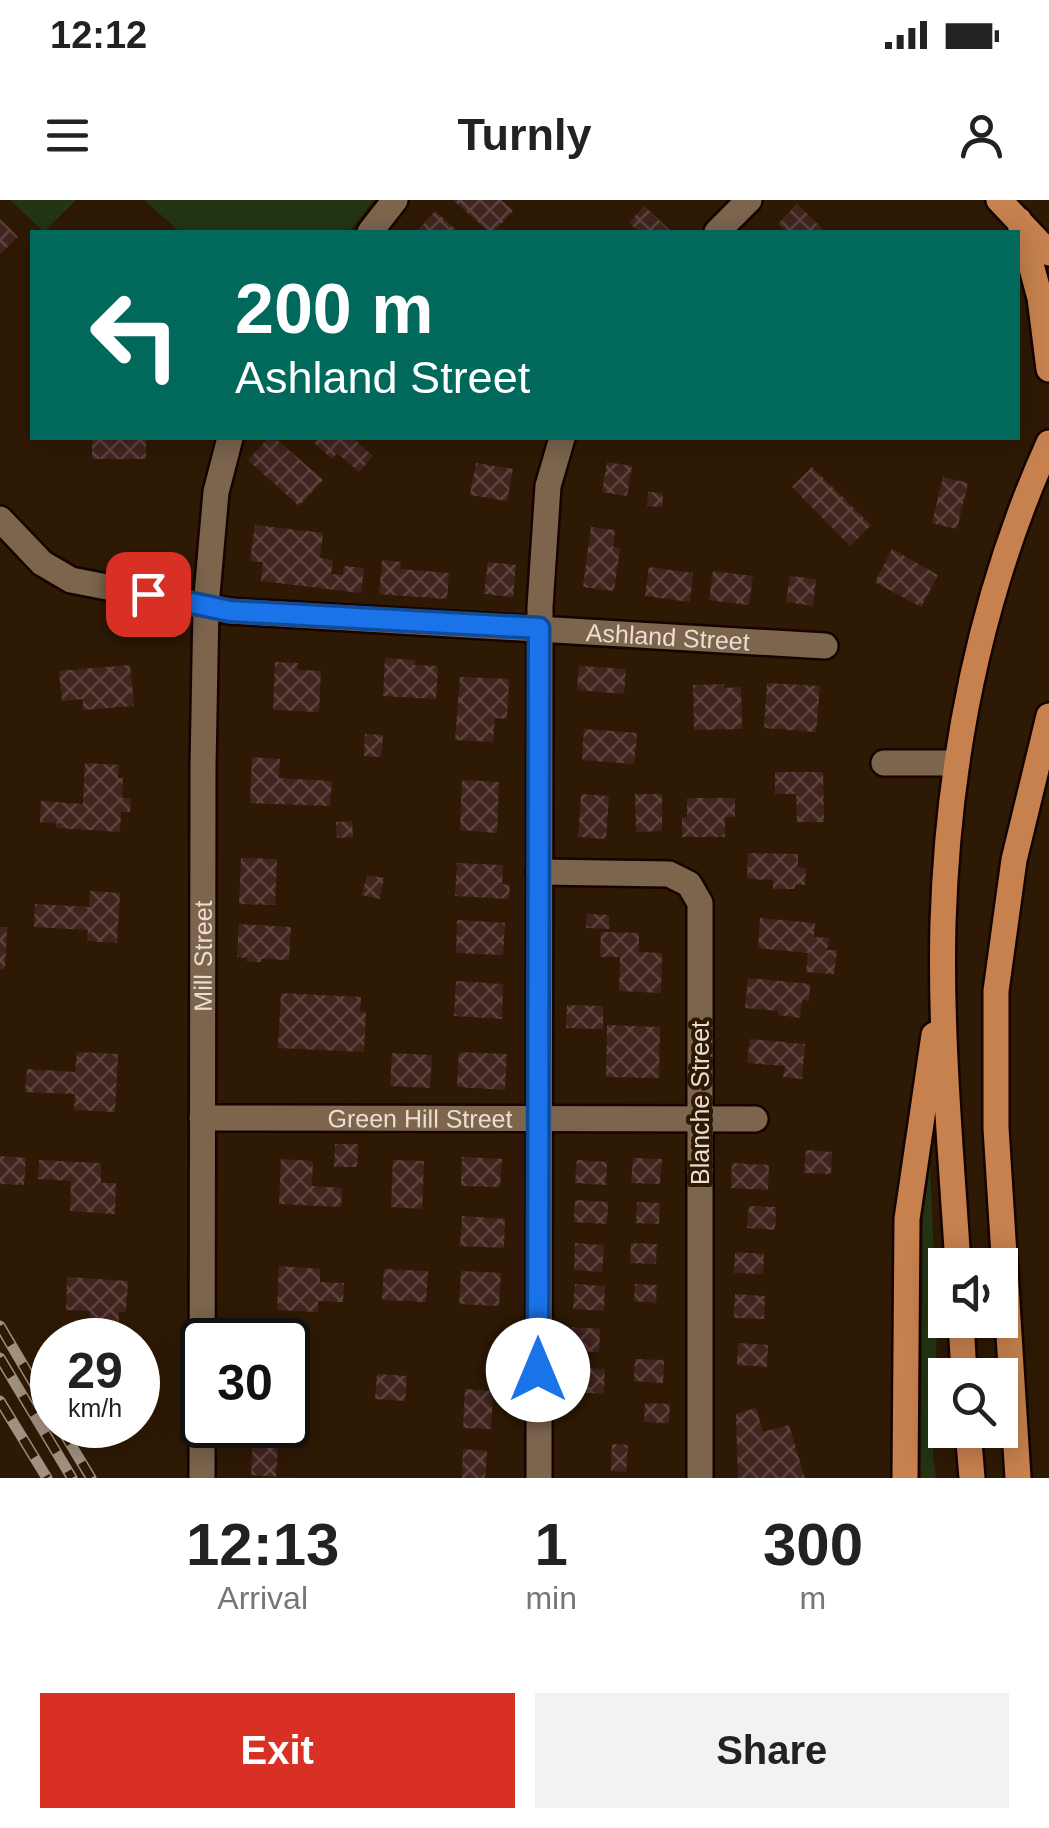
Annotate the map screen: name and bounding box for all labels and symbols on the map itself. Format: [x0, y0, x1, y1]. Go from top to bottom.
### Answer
pin [106, 552, 191, 637]
street label: Ashland Street [585, 618, 751, 656]
street label: Mill Street [189, 900, 217, 1012]
street label: Blanche Street [686, 1021, 714, 1185]
street label: Green Hill Street [328, 1104, 513, 1133]
speed limit sign: 30 [180, 1318, 310, 1448]
position arrow [486, 1318, 590, 1422]

